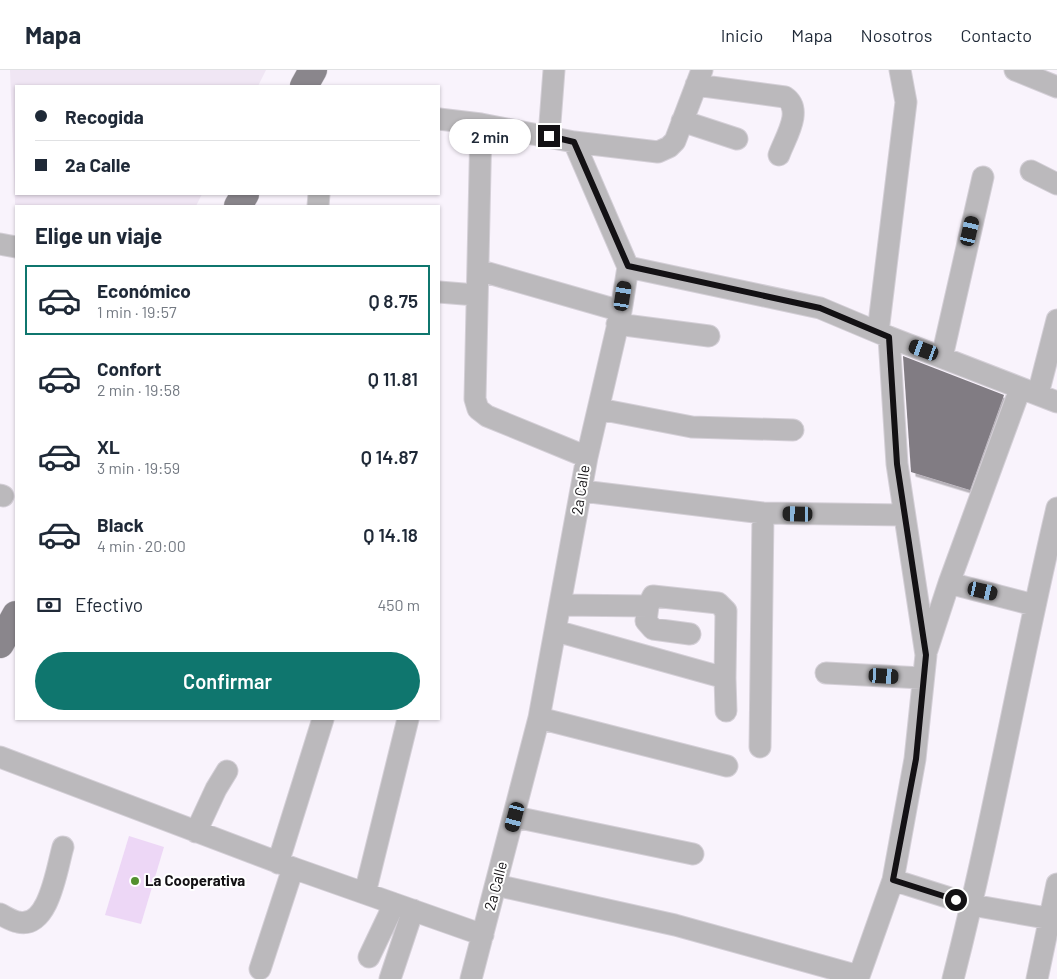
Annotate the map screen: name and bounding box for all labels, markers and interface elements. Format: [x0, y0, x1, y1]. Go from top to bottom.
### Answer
text: Mapa [25, 20, 81, 49]
text: Inicio [721, 24, 763, 46]
text: Mapa [791, 24, 833, 46]
text: Nosotros [861, 24, 932, 46]
text: Contacto [960, 24, 1032, 46]
text: Recogida [65, 105, 144, 128]
callout: 2 min [449, 118, 532, 154]
route end [538, 125, 560, 147]
text: 2 min [471, 127, 509, 146]
text: 2a Calle [65, 153, 131, 176]
car [959, 215, 980, 247]
text: Elige un viaje [35, 222, 162, 248]
icon: car [37, 278, 82, 323]
text: Económico [97, 279, 191, 302]
car [613, 280, 632, 312]
text: Q 8.75 [368, 289, 418, 312]
text: 1 min · 19:57 [97, 302, 177, 321]
car [907, 338, 940, 362]
icon: car [37, 356, 82, 401]
text: Confort [97, 357, 161, 380]
text: Q 11.81 [368, 367, 418, 390]
text: 2 min · 19:58 [97, 380, 180, 399]
icon: car [37, 434, 82, 479]
text: XL [97, 435, 120, 458]
text: Q 14.87 [361, 445, 418, 468]
text: 3 min · 19:59 [97, 458, 180, 477]
street label: 2a Calle [567, 464, 593, 516]
car [782, 506, 813, 522]
icon: car [37, 512, 82, 557]
text: Black [97, 513, 144, 536]
text: Q 14.18 [363, 523, 418, 546]
text: 4 min · 20:00 [97, 536, 186, 555]
car [966, 580, 999, 602]
icon: cash [35, 591, 63, 619]
text: Efectivo [75, 593, 143, 616]
text: 450 m [377, 595, 420, 614]
button: Confirmar [35, 652, 420, 710]
car [868, 668, 899, 684]
car [503, 801, 526, 833]
street label: 2a Calle [480, 859, 510, 912]
place label: La Cooperativa [145, 871, 245, 889]
marker: La Cooperativa [129, 875, 141, 887]
route start [945, 889, 967, 911]

